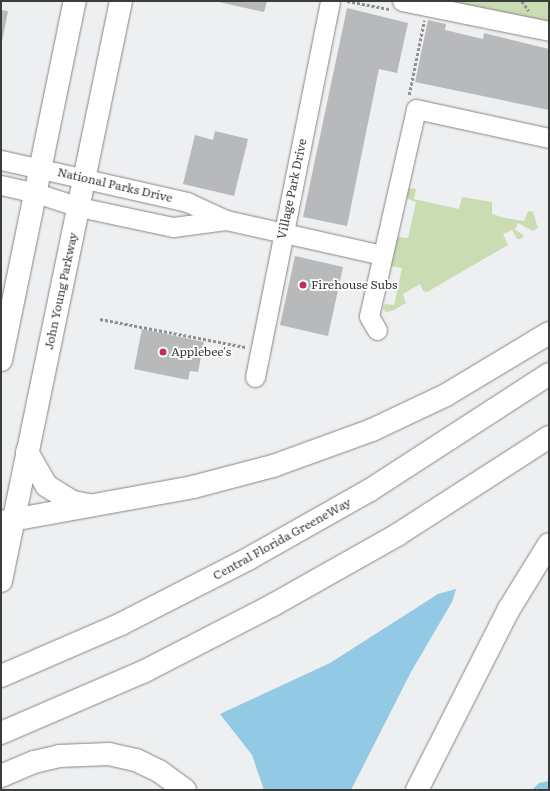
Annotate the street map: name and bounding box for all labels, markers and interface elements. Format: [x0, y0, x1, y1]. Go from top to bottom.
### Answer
street label: Village Park Drive [274, 137, 310, 241]
street label: National Parks Drive [56, 165, 174, 205]
street label: John Young Parkway [42, 231, 80, 351]
place label: Firehouse Subs [311, 278, 397, 292]
marker: Firehouse Subs [298, 280, 308, 290]
place label: Applebee's [171, 345, 231, 359]
marker: Applebee's [158, 347, 168, 357]
street label: Central Florida GreeneWay [210, 495, 354, 583]

